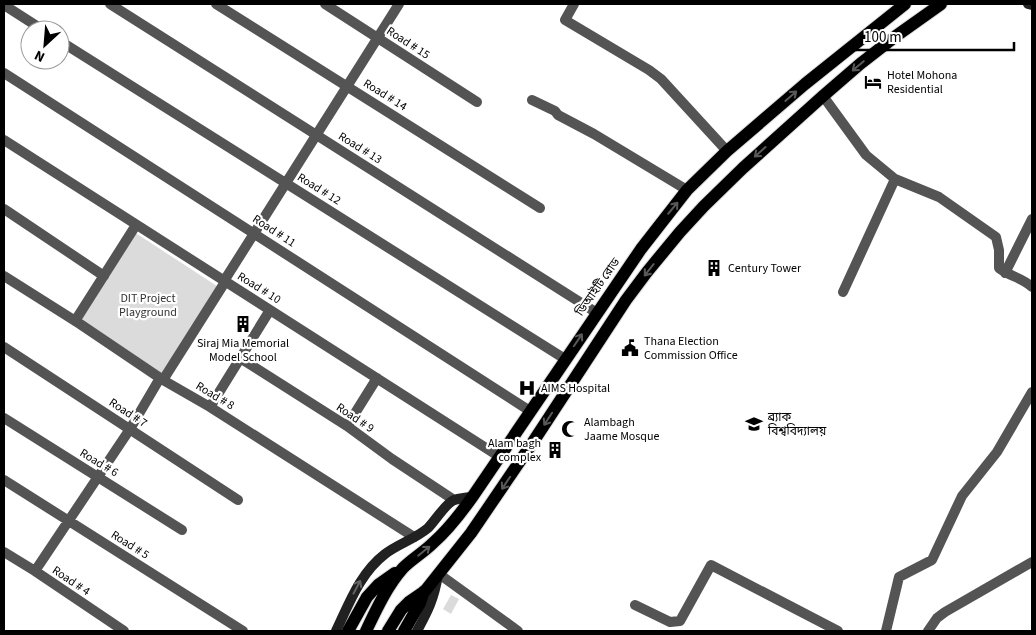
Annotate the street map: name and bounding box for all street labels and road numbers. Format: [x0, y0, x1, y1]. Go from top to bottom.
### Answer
street label: Road # 15 [383, 23, 433, 63]
street label: Road # 14 [360, 75, 410, 115]
street label: Road # 13 [335, 128, 385, 168]
street label: Road # 12 [294, 169, 344, 209]
street label: Road # 11 [249, 211, 299, 251]
street label: ডিআইটি রোড [571, 254, 625, 320]
street label: Road # 10 [234, 268, 284, 308]
street label: Road # 8 [192, 378, 238, 414]
street label: Road # 7 [106, 394, 150, 432]
street label: Road # 9 [333, 399, 377, 437]
street label: Road # 6 [76, 445, 122, 481]
street label: Road # 5 [107, 527, 153, 563]
street label: Road # 4 [49, 562, 93, 600]

